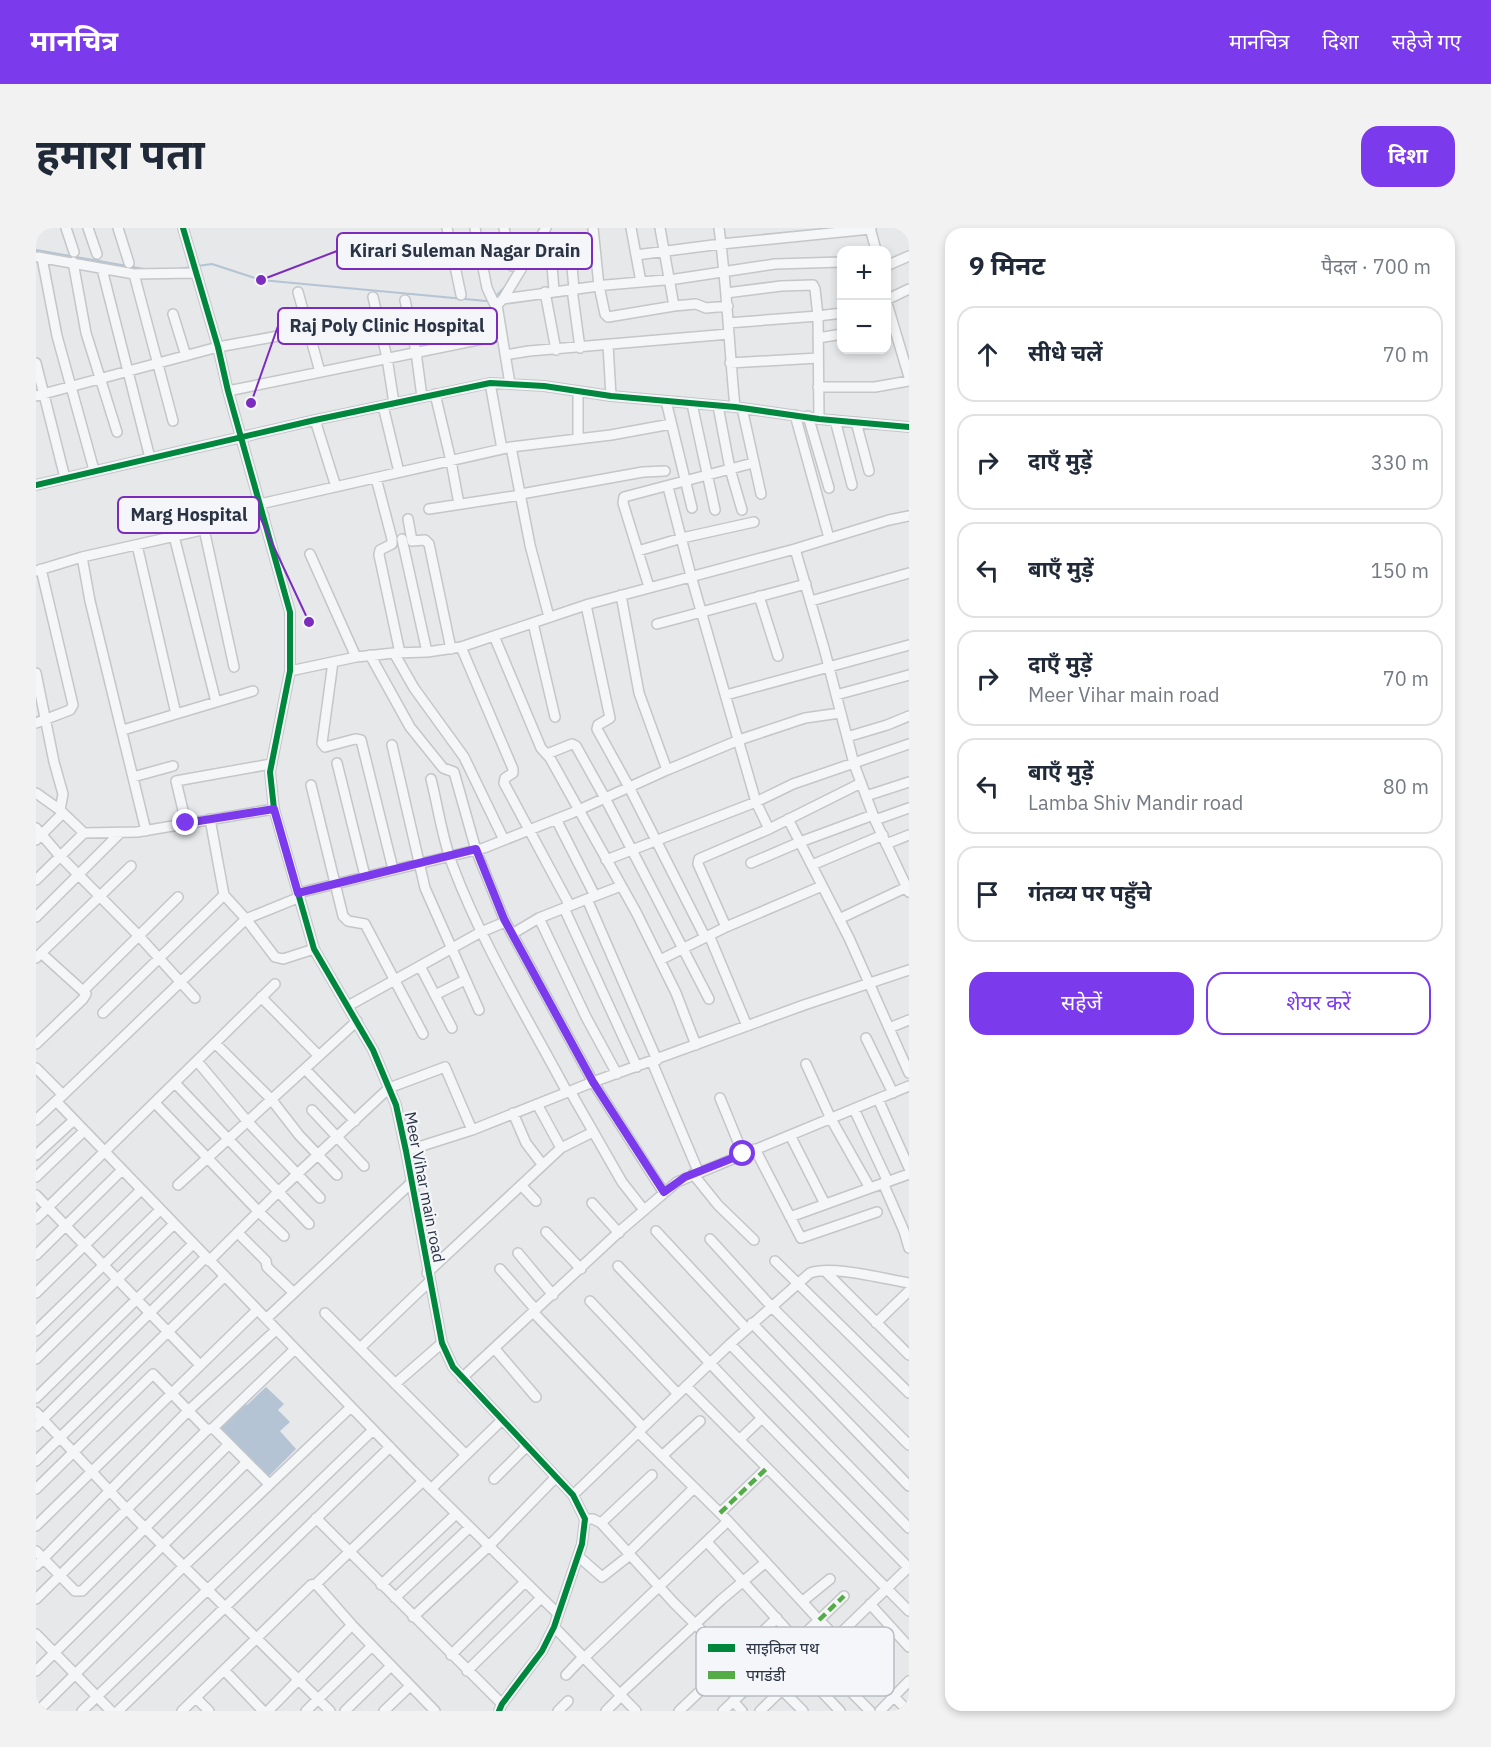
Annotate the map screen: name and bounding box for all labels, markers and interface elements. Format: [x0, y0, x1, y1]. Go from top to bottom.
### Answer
text: मानचित्र [30, 22, 118, 59]
text: मानचित्र [1229, 27, 1289, 55]
text: दिशा [1322, 27, 1359, 55]
text: सहेजे गए [1392, 27, 1461, 55]
text: हमारा पता [36, 126, 205, 181]
button: दिशा [1361, 126, 1455, 187]
callout: Kirari Suleman Nagar Drain [337, 233, 592, 269]
text: Kirari Suleman Nagar Drain [349, 239, 581, 262]
map controls [837, 246, 891, 354]
button: + [837, 246, 891, 300]
text: 9 मिनट [969, 248, 1045, 282]
text: पैदल · 700 m [1321, 253, 1431, 280]
button: − [837, 300, 891, 354]
callout: Raj Poly Clinic Hospital [278, 308, 497, 344]
text: Raj Poly Clinic Hospital [289, 314, 485, 337]
icon: ahead [971, 338, 1004, 371]
text: सीधे चलें [1028, 338, 1103, 367]
text: 70 m [1383, 341, 1429, 368]
icon: right [971, 446, 1004, 479]
text: दाएँ मुड़ें [1028, 446, 1092, 475]
text: 330 m [1371, 449, 1429, 476]
callout: Marg Hospital [118, 497, 259, 533]
text: Marg Hospital [130, 503, 248, 526]
icon: left [971, 554, 1004, 587]
text: बाएँ मुड़ें [1028, 554, 1094, 583]
text: 150 m [1371, 557, 1429, 584]
text: दाएँ मुड़ें [1028, 649, 1092, 678]
icon: right [971, 662, 1004, 695]
text: 70 m [1383, 665, 1429, 692]
text: Meer Vihar main road [1028, 681, 1219, 708]
text: बाएँ मुड़ें [1028, 757, 1094, 786]
icon: left [971, 770, 1004, 803]
text: 80 m [1383, 773, 1429, 800]
text: Lamba Shiv Mandir road [1028, 789, 1243, 816]
route end [172, 809, 198, 835]
icon: arrive [971, 878, 1004, 911]
text: गंतव्य पर पहुँचे [1028, 878, 1152, 907]
button: सहेजें [969, 972, 1194, 1035]
button: शेयर करें [1206, 972, 1431, 1035]
street label: Meer Vihar main road [401, 1110, 449, 1264]
route start [729, 1140, 755, 1166]
legend [696, 1627, 894, 1696]
text: साइकिल पथ [746, 1638, 820, 1658]
text: पगडंडी [746, 1665, 786, 1685]

